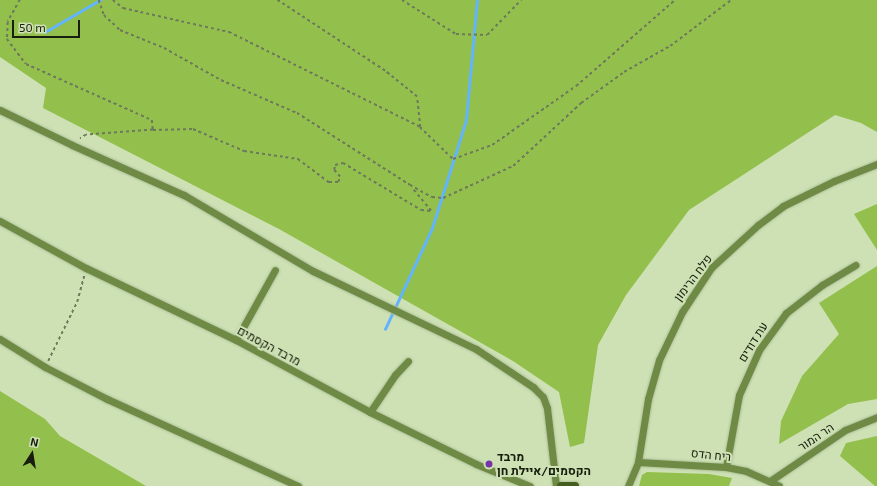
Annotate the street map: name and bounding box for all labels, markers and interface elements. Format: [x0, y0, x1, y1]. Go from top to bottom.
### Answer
scale bar [14, 12, 82, 38]
text: 50 m [19, 20, 46, 34]
street label: פלח הרימון [671, 252, 715, 304]
street label: עת דודים [735, 319, 771, 365]
street label: מרבד הקסמים [235, 323, 303, 369]
street label: הר המור [796, 420, 836, 454]
north arrow [12, 434, 52, 474]
text: N [29, 435, 40, 449]
street label: ריח הדס [690, 446, 732, 464]
place label: מרבד הקסמים/איילת חן [497, 450, 591, 478]
marker: מרבד הקסמים/איילת חן [484, 459, 494, 469]

